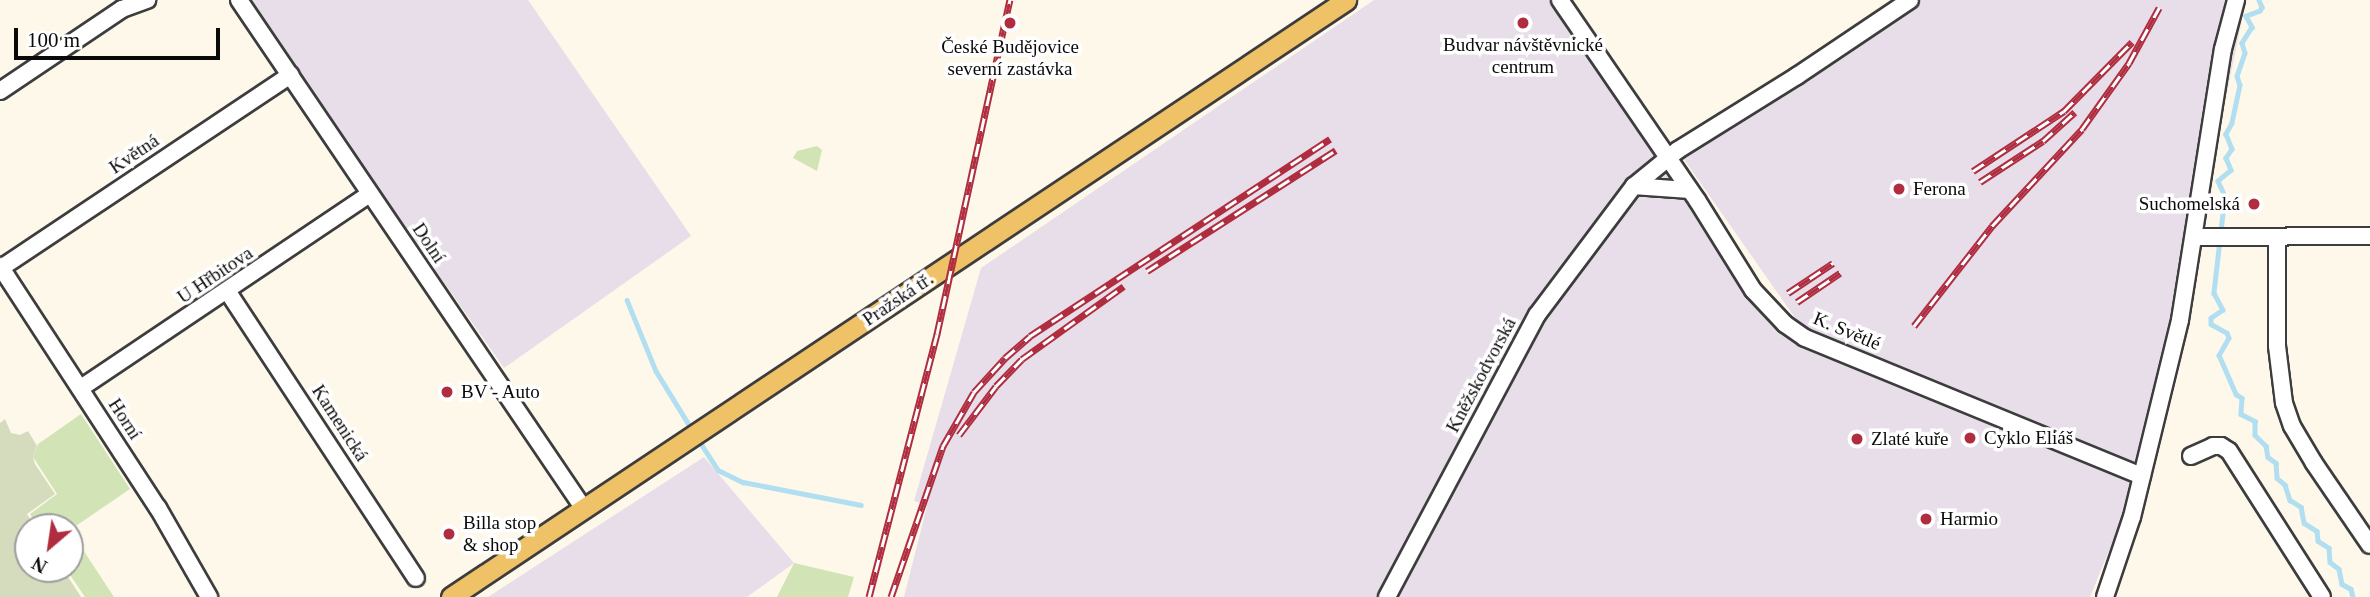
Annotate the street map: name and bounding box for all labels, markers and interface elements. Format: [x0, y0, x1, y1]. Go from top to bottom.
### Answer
marker: České Budějovice severní zastávka [1000, 13, 1020, 33]
scale bar [18, 14, 224, 58]
marker: Budvar návštěvnické centrum [1515, 15, 1531, 31]
text: 100 m [27, 28, 80, 52]
place label: Budvar návštěvnické centrum [1443, 34, 1603, 78]
place label: České Budějovice severní zastávka [941, 36, 1079, 80]
street label: Květná [105, 129, 163, 179]
place label: Ferona [1913, 178, 1966, 200]
marker: Ferona [1891, 181, 1907, 197]
place label: Suchomelská [2139, 193, 2240, 215]
marker: Suchomelská [2246, 196, 2262, 212]
street label: Dolní [407, 219, 451, 267]
street label: U Hřbitova [173, 242, 257, 308]
street label: Pražská tř. [858, 267, 938, 331]
street label: K. Světlé [1810, 307, 1884, 355]
street label: Kněžskodvorská [1441, 314, 1521, 436]
street label: Kamenická [307, 381, 373, 465]
place label: BV - Auto [461, 381, 541, 403]
marker: BV - Auto [439, 384, 455, 400]
street label: Horní [103, 394, 147, 444]
place label: Cyklo Eliáš [1984, 427, 2073, 449]
place label: Zlaté kuře [1871, 428, 1949, 450]
marker: Cyklo Eliáš [1962, 430, 1978, 446]
marker: Zlaté kuře [1849, 431, 1865, 447]
place label: Harmio [1940, 508, 1998, 530]
marker: Harmio [1918, 511, 1934, 527]
place label: Billa stop & shop [463, 512, 536, 556]
north arrow [14, 513, 84, 583]
marker: Billa stop & shop [441, 526, 457, 542]
text: N [28, 553, 51, 578]

